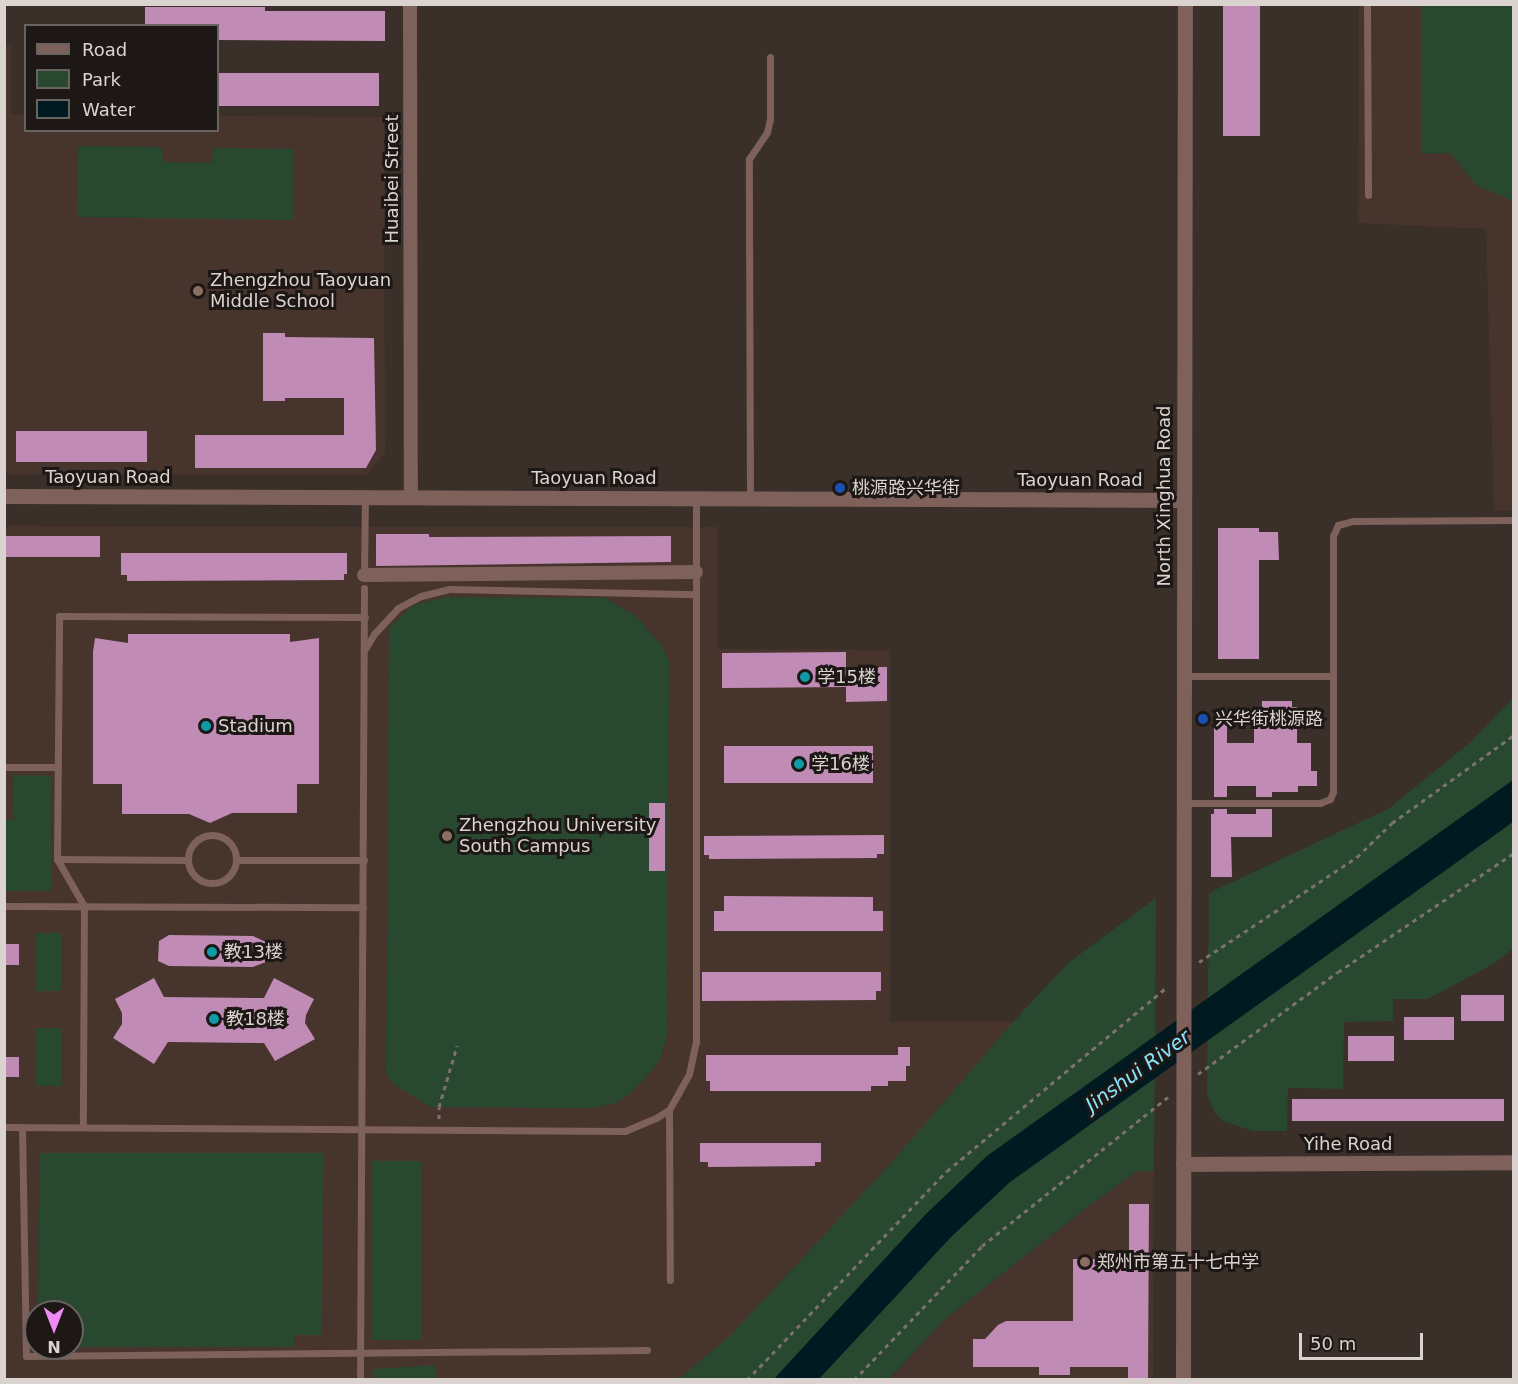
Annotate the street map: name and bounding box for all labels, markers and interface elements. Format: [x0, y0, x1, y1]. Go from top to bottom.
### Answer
legend [24, 24, 219, 132]
text: Road [82, 39, 127, 60]
text: Park [82, 69, 121, 90]
text: Water [82, 99, 135, 120]
street label: Huaibei Street [381, 115, 403, 243]
place label: Zhengzhou Taoyuan Middle School [210, 270, 391, 312]
marker: Zhengzhou Taoyuan Middle School [191, 284, 205, 298]
street label: North Xinghua Road [1153, 406, 1175, 586]
street label: Taoyuan Road [45, 466, 171, 488]
street label: Taoyuan Road [531, 467, 657, 489]
street label: Taoyuan Road [1017, 469, 1143, 491]
place label: 桃源路兴华街 [852, 477, 960, 499]
marker: 桃源路兴华街 [833, 481, 847, 495]
place label: 学15楼 [817, 666, 876, 688]
marker: 学15楼 [798, 670, 812, 684]
place label: 兴华街桃源路 [1215, 708, 1323, 730]
marker: 兴华街桃源路 [1196, 712, 1210, 726]
place label: Stadium [218, 715, 293, 737]
marker: Stadium [199, 719, 213, 733]
place label: 学16楼 [811, 753, 870, 775]
marker: 学16楼 [792, 757, 806, 771]
place label: Zhengzhou University South Campus [459, 815, 656, 858]
marker: Zhengzhou University South Campus [440, 829, 454, 843]
place label: 教13楼 [224, 941, 283, 963]
marker: 教13楼 [205, 945, 219, 959]
place label: 教18楼 [226, 1008, 285, 1030]
marker: 教18楼 [207, 1012, 221, 1026]
water label: Jinshui River [1081, 1025, 1195, 1117]
street label: Yihe Road [1304, 1133, 1392, 1155]
place label: 郑州市第五十七中学 [1097, 1251, 1259, 1273]
marker: 郑州市第五十七中学 [1078, 1255, 1092, 1269]
north arrow [24, 1300, 84, 1360]
scale bar [1302, 1321, 1426, 1359]
text: 50 m [1310, 1333, 1356, 1354]
text: N [47, 1337, 61, 1356]

